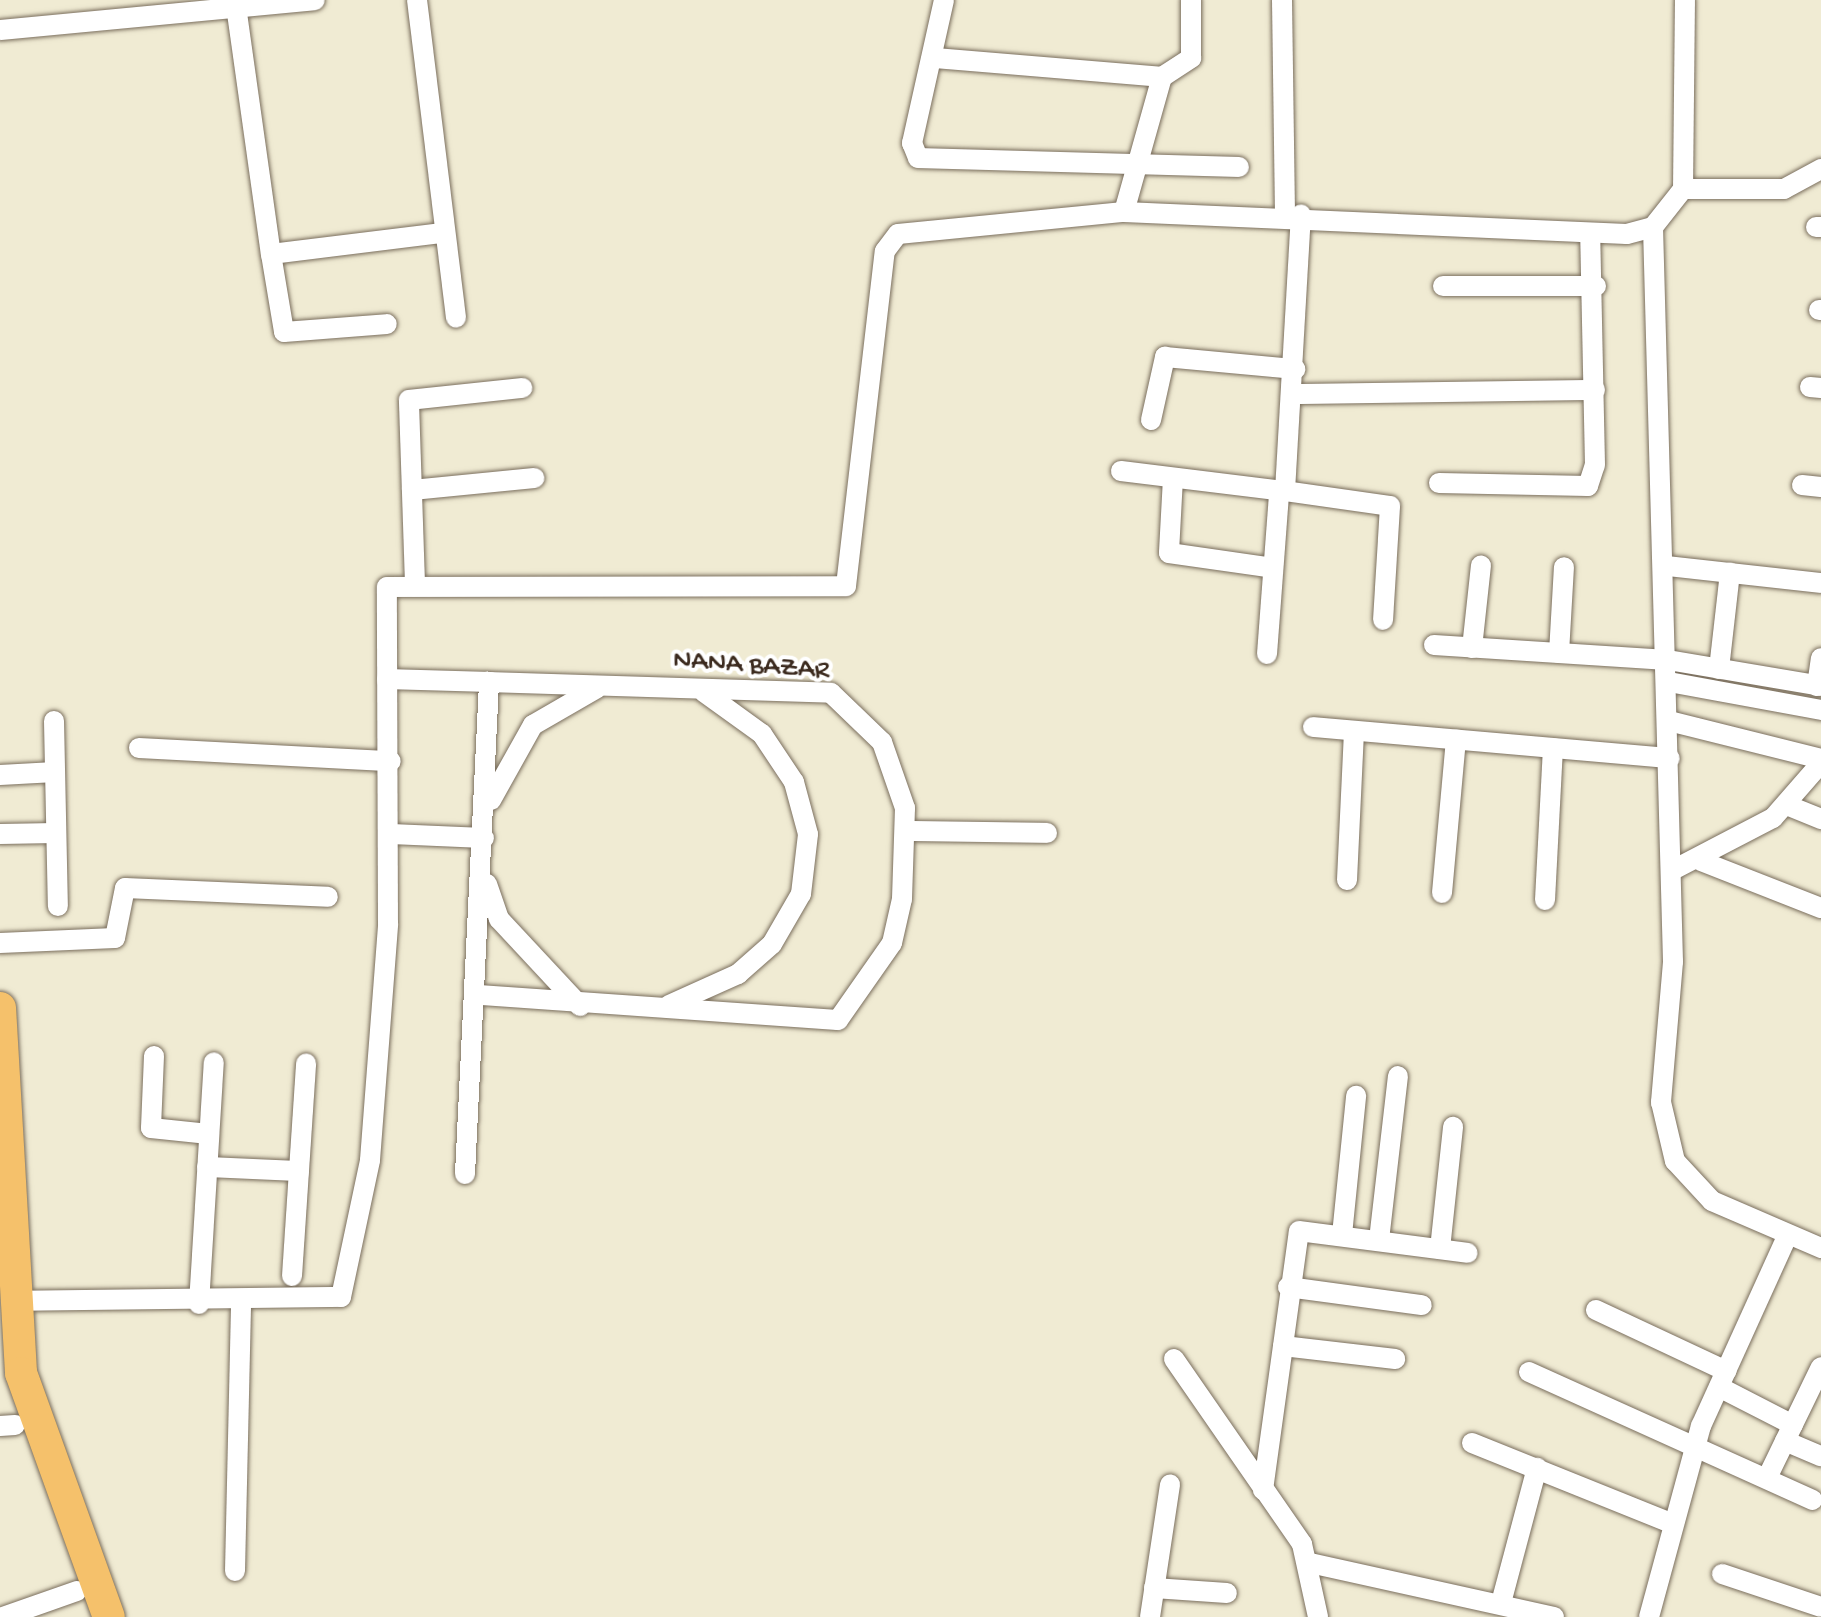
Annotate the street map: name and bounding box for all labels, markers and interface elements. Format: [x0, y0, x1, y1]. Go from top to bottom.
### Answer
street label: NANA BAZAR [672, 645, 830, 689]

